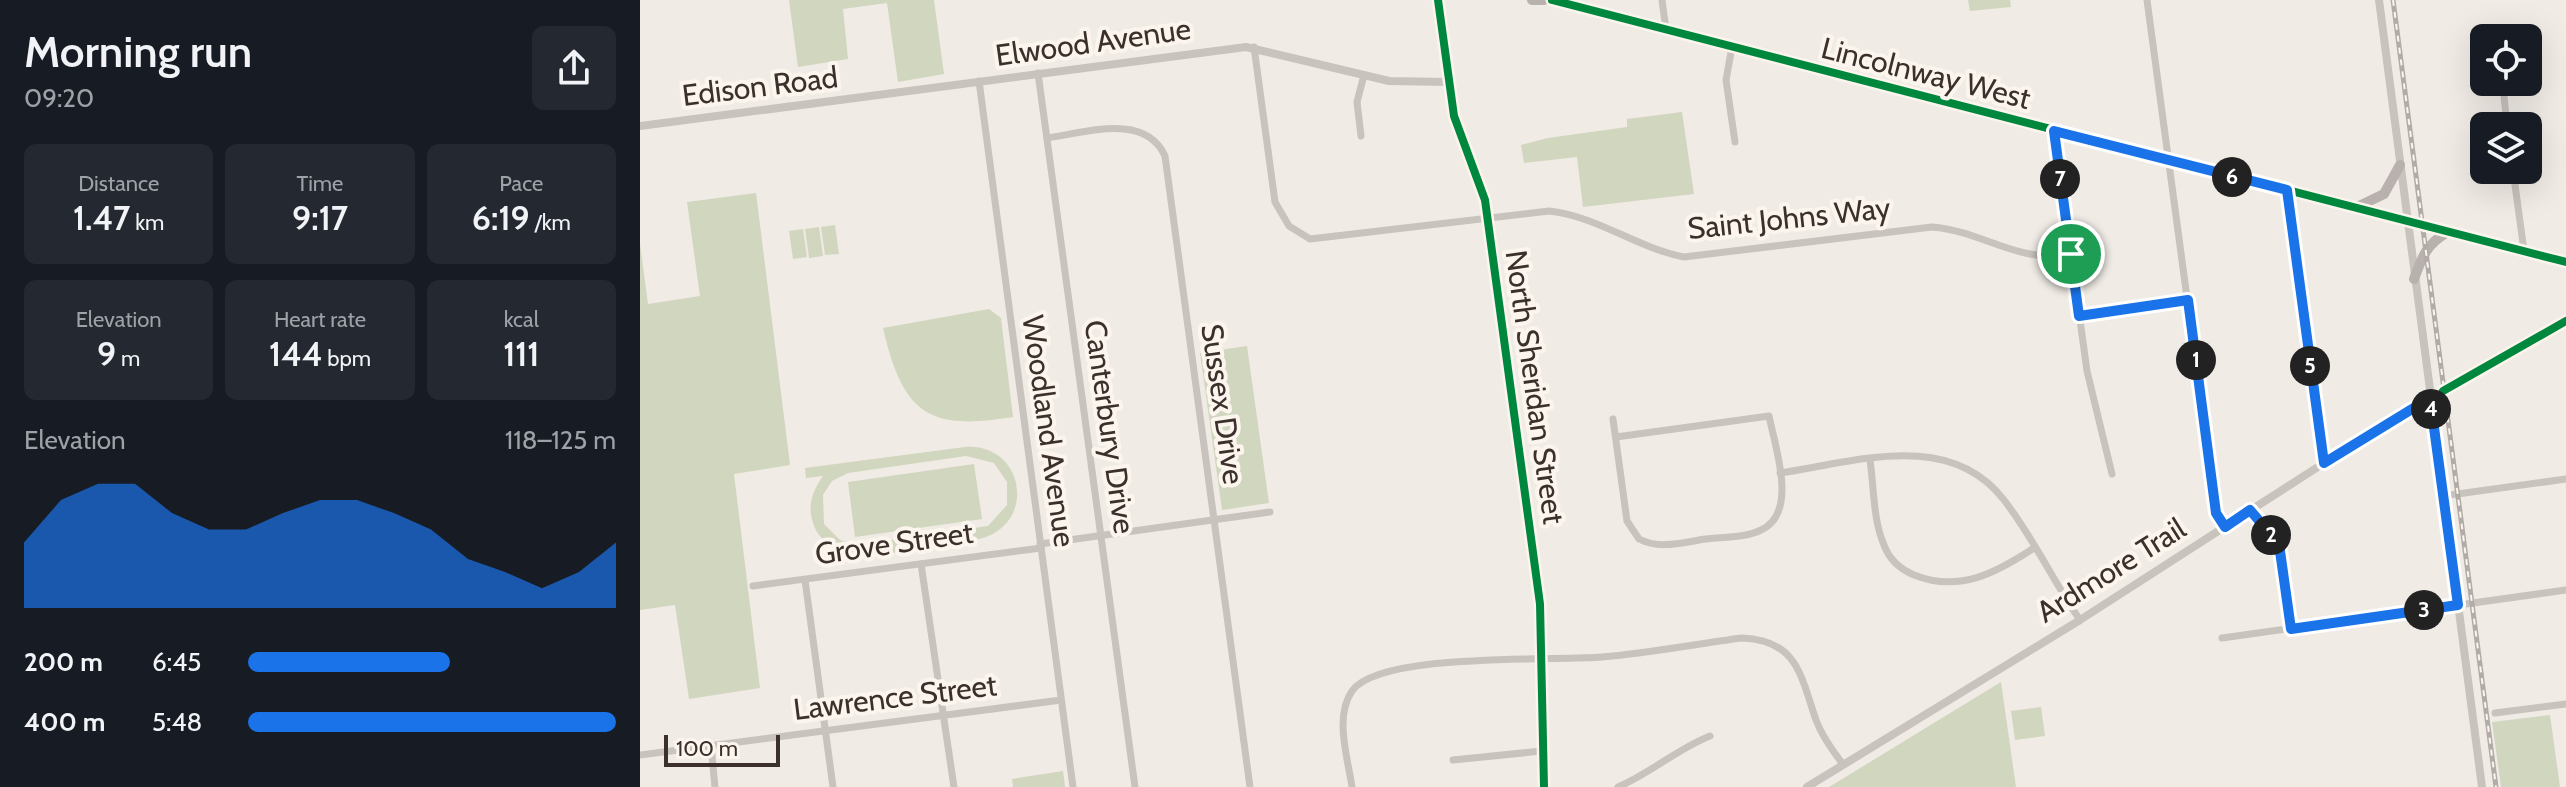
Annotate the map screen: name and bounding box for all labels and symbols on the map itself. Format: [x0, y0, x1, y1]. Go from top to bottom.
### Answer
street label: Elwood Avenue [993, 10, 1193, 74]
street label: Lincolnway West [1818, 29, 2034, 117]
street label: Edison Road [680, 58, 840, 114]
pin: 6 [2212, 157, 2252, 197]
pin: 7 [2040, 159, 2080, 199]
street label: Saint Johns Way [1686, 189, 1892, 247]
pin [2037, 220, 2105, 288]
street label: North Sheridan Street [1497, 248, 1573, 526]
street label: Woodland Avenue [1014, 313, 1084, 549]
street label: Canterbury Drive [1077, 318, 1143, 536]
street label: Sussex Drive [1193, 322, 1253, 486]
pin: 1 [2176, 340, 2216, 380]
pin: 5 [2290, 346, 2330, 386]
pin: 4 [2411, 389, 2451, 429]
street label: Ardmore Trail [2030, 510, 2192, 630]
street label: Grove Street [813, 514, 975, 572]
pin: 2 [2251, 515, 2291, 555]
pin: 3 [2404, 590, 2444, 630]
street label: Lawrence Street [791, 666, 999, 728]
scale bar [664, 731, 780, 767]

